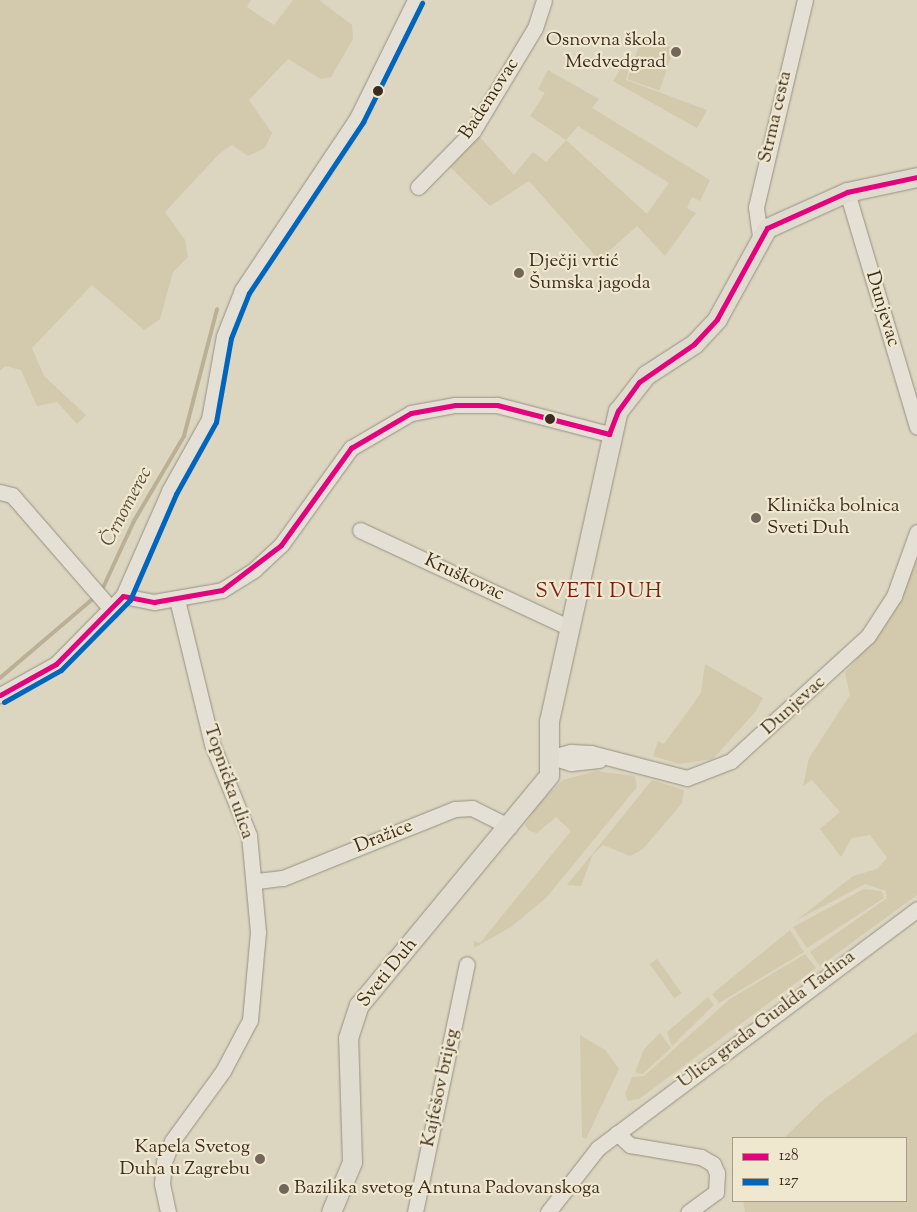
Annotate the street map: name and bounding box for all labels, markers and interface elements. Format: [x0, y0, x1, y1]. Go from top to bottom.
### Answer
place label: Osnovna škola Medvedgrad [546, 30, 666, 74]
marker: Osnovna škola Medvedgrad [670, 46, 682, 58]
street label: Bademovac [455, 54, 525, 144]
street label: Strma cesta [754, 69, 798, 165]
unlabelled marker [373, 86, 383, 96]
place label: Dječji vrtić Šumska jagoda [529, 251, 651, 295]
marker: Dječji vrtić Šumska jagoda [513, 267, 525, 279]
street label: Dunjevac [860, 268, 904, 350]
unlabelled marker [545, 414, 555, 424]
water label: Črnomerec [96, 463, 158, 551]
place label: Klinička bolnica Sveti Duh [767, 496, 900, 540]
marker: Klinička bolnica Sveti Duh [749, 511, 763, 525]
street label: Kruškovac [420, 550, 508, 606]
district label: SVETI DUH [534, 579, 664, 605]
street label: Dunjevac [757, 672, 831, 740]
street label: Topnička ulica [198, 722, 258, 842]
street label: Dražice [352, 815, 416, 859]
street label: Sveti Duh [353, 934, 423, 1012]
street label: Ulica grada Gualda Tadina [674, 946, 860, 1094]
street label: Kajfešov brijeg [417, 1027, 465, 1149]
place label: Kapela Svetog Duha u Zagrebu [119, 1137, 250, 1181]
legend [732, 1137, 907, 1202]
text: 128 [779, 1146, 799, 1167]
marker: Kapela Svetog Duha u Zagrebu [254, 1153, 266, 1165]
text: 127 [779, 1171, 799, 1192]
place label: Bazilika svetog Antuna Padovanskoga [294, 1178, 600, 1200]
marker: Bazilika svetog Antuna Padovanskoga [278, 1183, 290, 1195]

